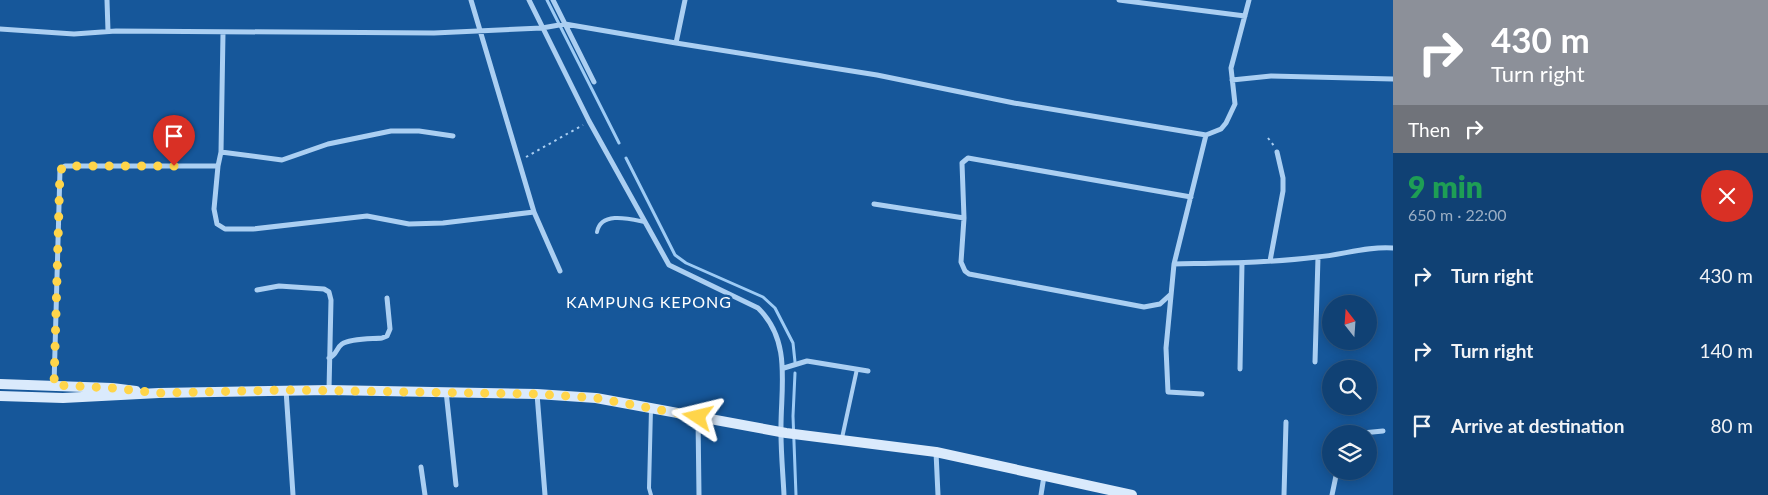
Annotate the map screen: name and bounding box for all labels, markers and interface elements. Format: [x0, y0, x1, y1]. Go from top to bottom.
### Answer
text: 430 m [1491, 18, 1590, 60]
icon: right [1408, 20, 1473, 85]
text: Turn right [1491, 60, 1585, 87]
pin [153, 115, 195, 166]
icon: right [1460, 115, 1488, 143]
text: Then [1408, 118, 1450, 141]
icon: arrive [160, 122, 188, 150]
text: 9 min [1408, 168, 1483, 204]
button: close [1701, 170, 1753, 222]
text: 650 m · 22:00 [1408, 205, 1507, 224]
icon: right [1408, 262, 1436, 290]
text: Turn right [1451, 264, 1533, 287]
text: 430 m [1699, 264, 1753, 287]
district label: KAMPUNG KEPONG [566, 292, 732, 311]
north arrow [1322, 295, 1378, 350]
map controls [1322, 295, 1377, 480]
icon: right [1408, 337, 1436, 365]
text: Turn right [1451, 339, 1533, 362]
text: 140 m [1699, 339, 1753, 362]
button: search [1322, 360, 1377, 415]
position arrow [671, 390, 723, 442]
icon: arrive [1408, 412, 1436, 440]
text: Arrive at destination [1451, 414, 1624, 437]
text: 80 m [1710, 414, 1753, 437]
button: layers [1322, 425, 1377, 480]

